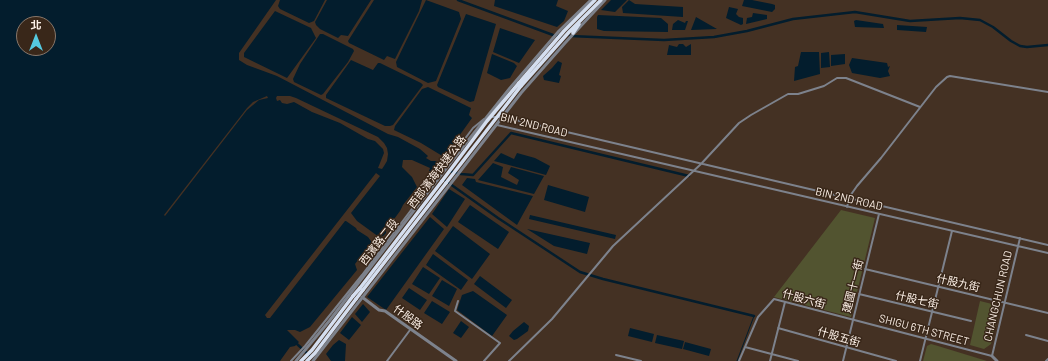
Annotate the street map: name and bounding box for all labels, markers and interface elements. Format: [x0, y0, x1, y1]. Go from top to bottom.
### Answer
north arrow [16, 16, 56, 56]
text: 北 [31, 18, 42, 31]
street label: BIN 2ND ROAD [499, 110, 569, 140]
street label: 西部濱海快速公路 [405, 133, 469, 211]
street label: BIN 2ND ROAD [814, 185, 884, 213]
street label: 西濱路二段 [357, 216, 401, 268]
street label: CHANGCHUN ROAD [981, 249, 1015, 343]
street label: 建國十一街 [840, 258, 866, 314]
street label: 什股九街 [935, 272, 981, 294]
street label: 什股六街 [781, 287, 827, 311]
street label: 什股七街 [894, 289, 940, 311]
street label: 什股路 [391, 302, 425, 332]
street label: SHIGU 6TH STREET [878, 312, 970, 348]
street label: 什股五街 [816, 325, 862, 349]

